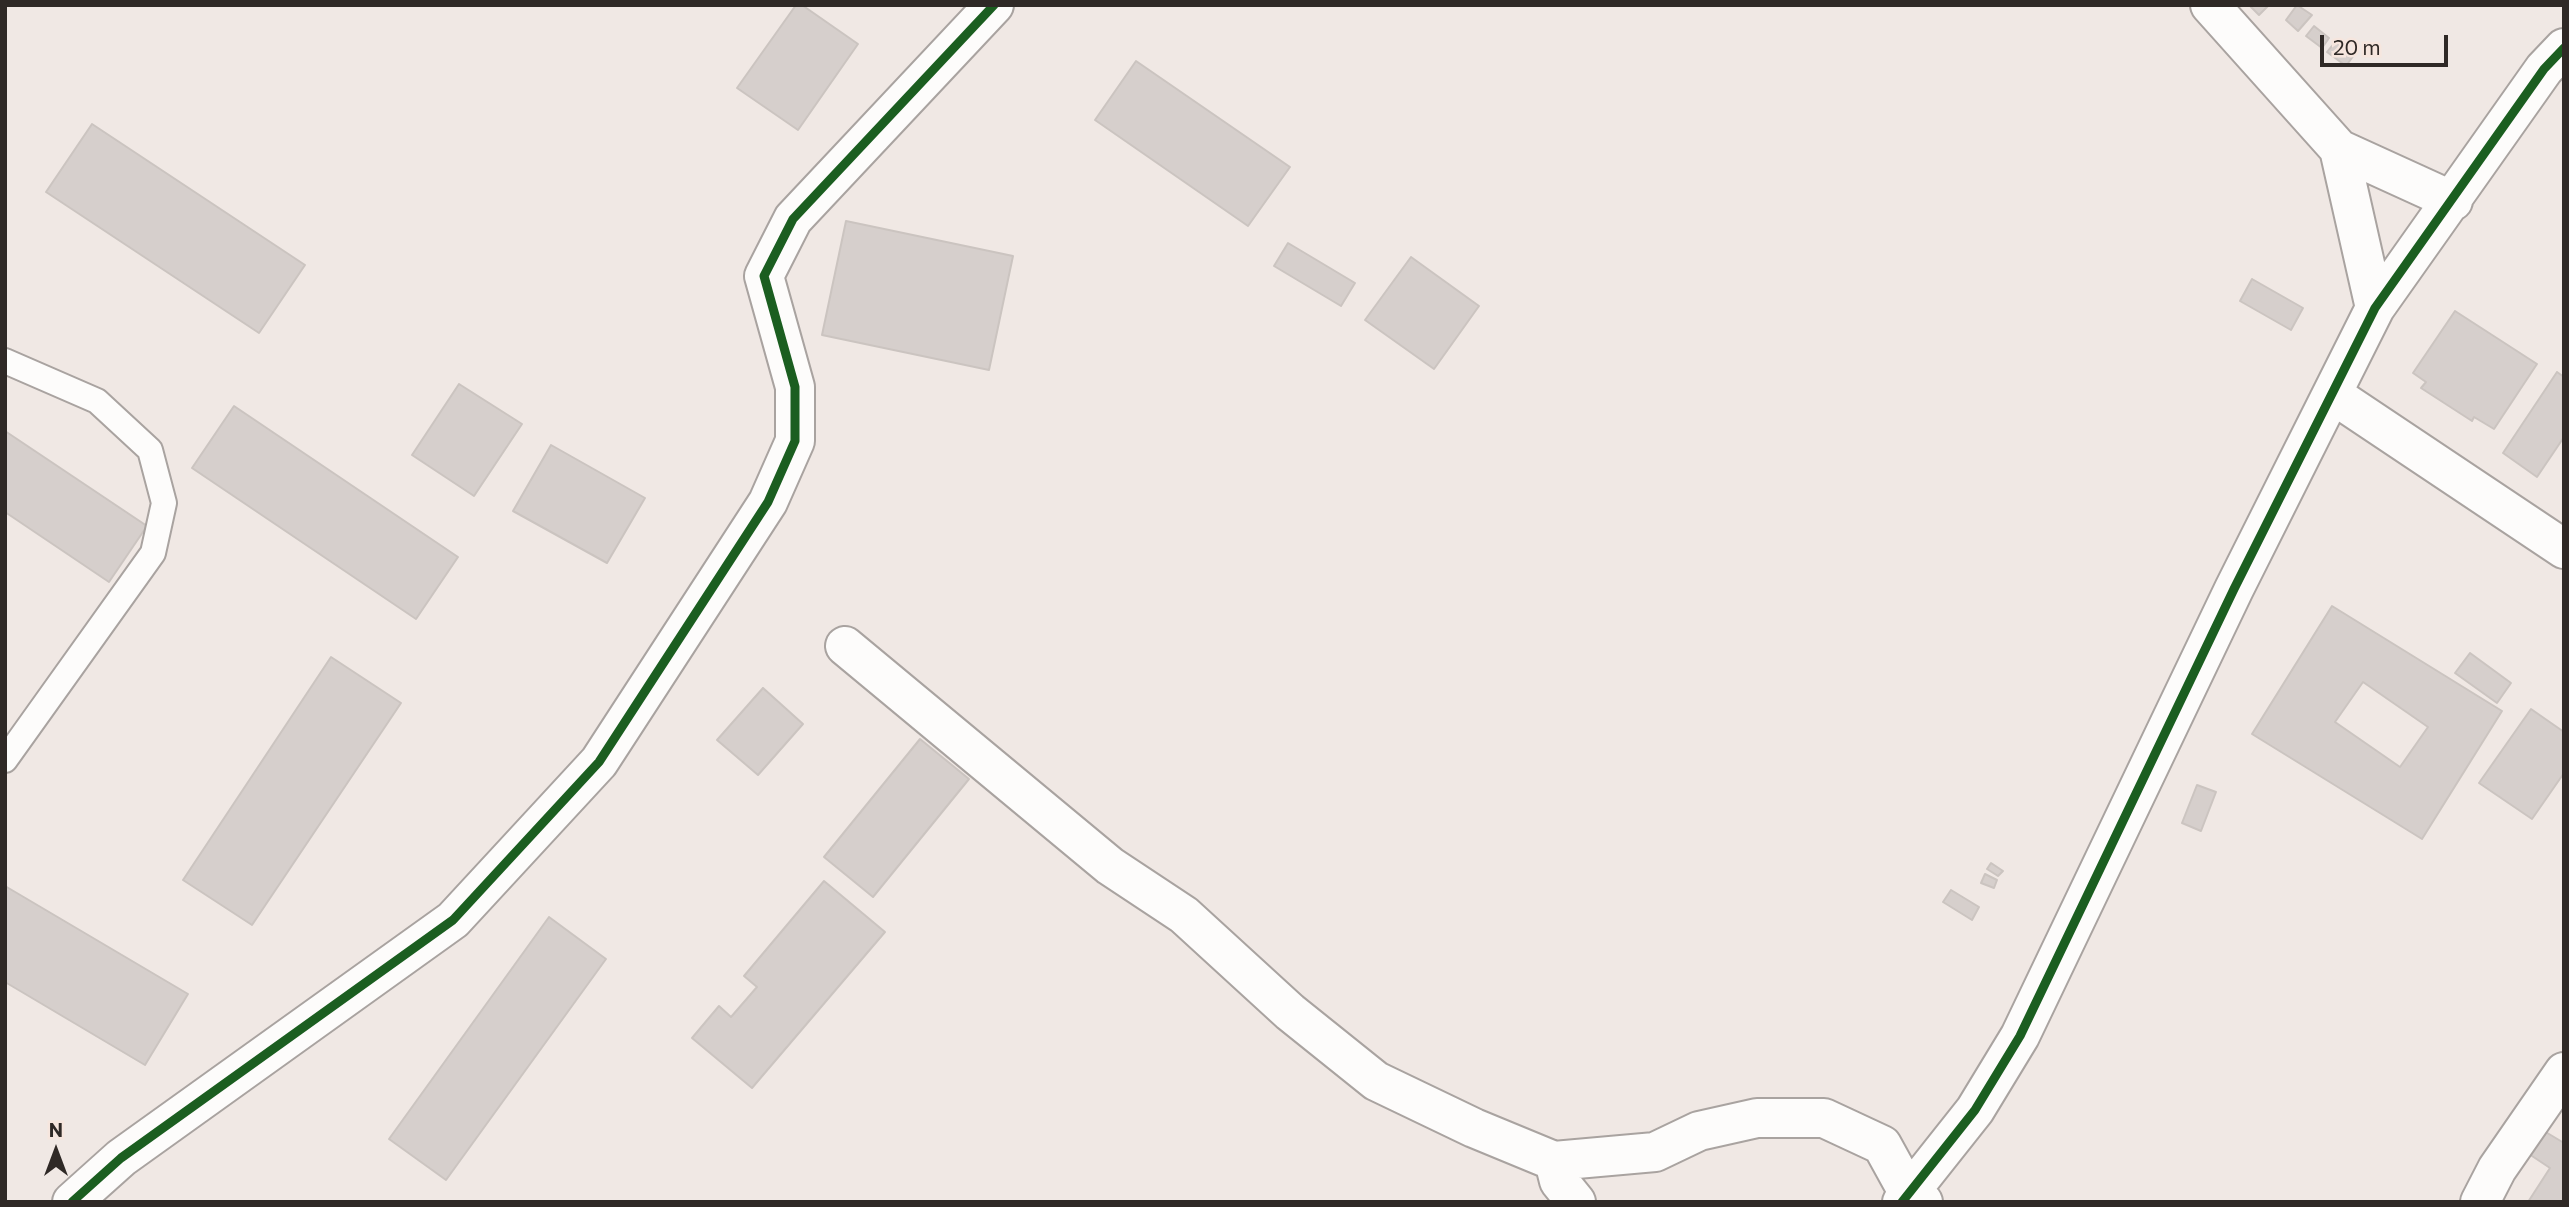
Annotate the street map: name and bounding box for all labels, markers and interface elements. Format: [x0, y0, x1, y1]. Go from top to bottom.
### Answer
scale bar [2324, 21, 2452, 65]
text: 20 m [2333, 34, 2381, 59]
north arrow [21, 1116, 91, 1186]
text: N [49, 1118, 63, 1141]

